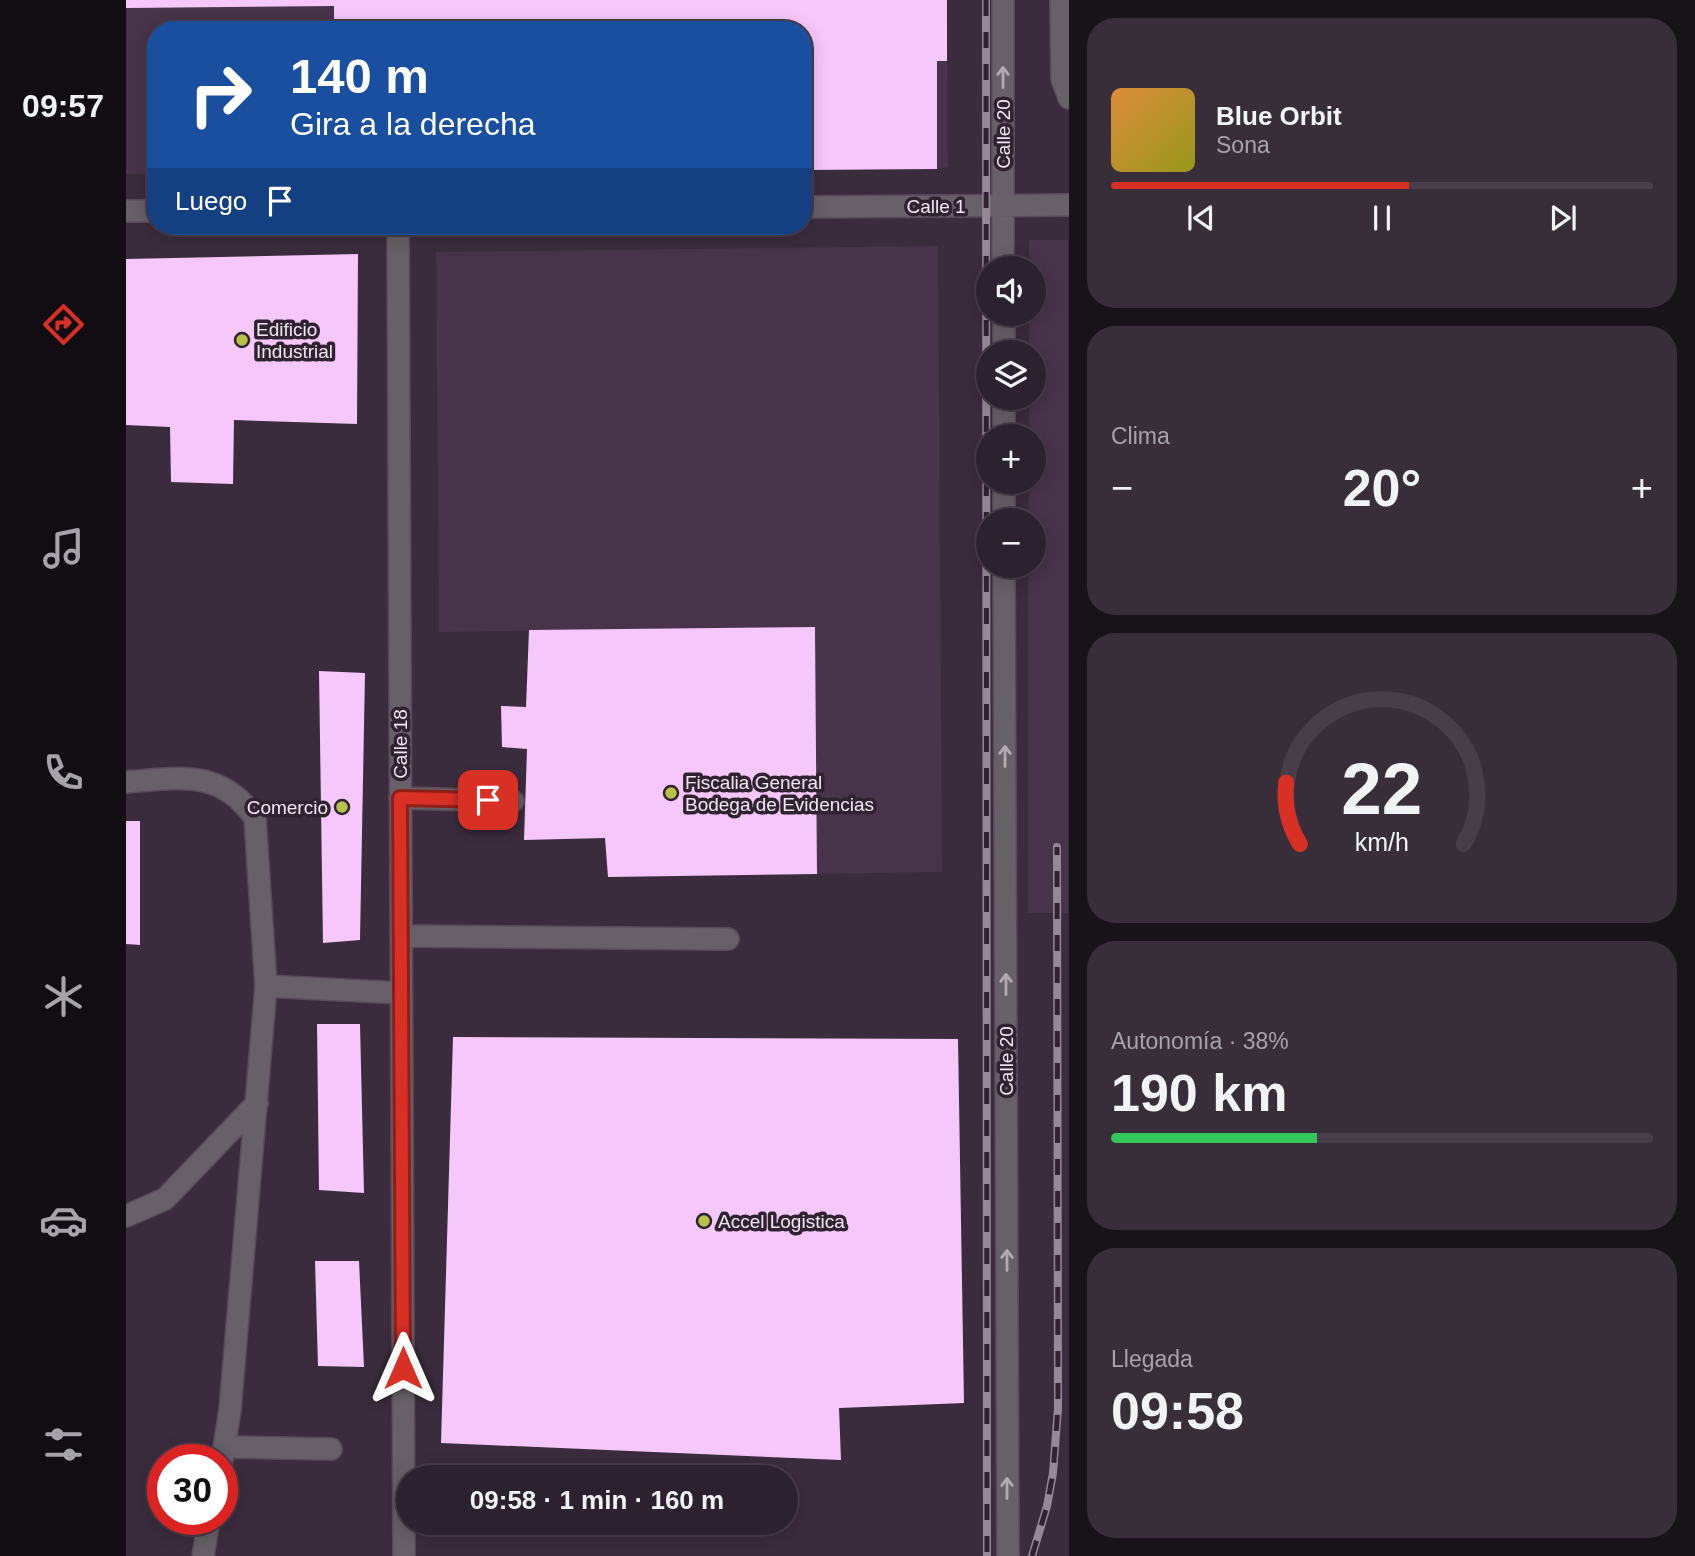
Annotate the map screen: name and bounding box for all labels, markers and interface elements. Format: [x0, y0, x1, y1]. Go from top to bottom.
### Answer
icon: right [175, 49, 266, 140]
text: 140 m [290, 49, 429, 103]
one-way arrow [996, 66, 1010, 89]
text: 09:57 [22, 88, 104, 124]
street label: Calle 20 [993, 99, 1014, 169]
text: Blue Orbit [1216, 101, 1342, 131]
text: Gira a la derecha [290, 106, 535, 142]
text: Sona [1216, 132, 1270, 158]
icon: arrive [261, 182, 299, 220]
text: Luego [175, 186, 247, 216]
street label: Calle 1 [906, 196, 966, 217]
icon: previous [1182, 199, 1220, 237]
icon: pause [1363, 199, 1401, 237]
icon: next [1544, 199, 1582, 237]
map controls [976, 256, 1046, 578]
button: sound [976, 256, 1046, 326]
icon: directions [39, 300, 88, 349]
place label: Edificio Industrial [256, 319, 333, 362]
marker: Edificio Industrial [234, 332, 250, 348]
button: layers [976, 340, 1046, 410]
text: Clima [1111, 423, 1170, 449]
button: + [976, 424, 1046, 494]
text: 20° [1343, 459, 1421, 517]
text: − [1111, 467, 1133, 509]
text: + [1631, 467, 1653, 509]
button: − [976, 508, 1046, 578]
icon: music [39, 524, 88, 573]
street label: Calle 18 [390, 709, 411, 779]
one-way arrow [998, 745, 1012, 768]
icon: phone [39, 748, 88, 797]
text: 22 [1342, 748, 1422, 829]
pin [458, 770, 518, 830]
place label: Fiscalia General Bodega de Evidencias [685, 772, 874, 815]
icon: arrive [469, 781, 507, 819]
marker: Fiscalia General Bodega de Evidencias [663, 785, 679, 801]
place label: Comercio [247, 797, 328, 818]
marker: Comercio [334, 799, 350, 815]
text: km/h [1355, 828, 1409, 856]
icon: climate [39, 972, 88, 1021]
one-way arrow [999, 973, 1013, 996]
street label: Calle 20 [996, 1026, 1017, 1096]
text: Autonomía · 38% [1111, 1028, 1289, 1054]
text: 190 km [1111, 1064, 1287, 1122]
icon: car [39, 1196, 88, 1245]
place label: Accel Logistica [718, 1211, 845, 1232]
marker: Accel Logistica [696, 1213, 712, 1229]
one-way arrow [1000, 1249, 1014, 1272]
position arrow [366, 1331, 440, 1405]
text: Llegada [1111, 1346, 1193, 1372]
text: 09:58 [1111, 1382, 1244, 1440]
icon: filters [39, 1420, 88, 1469]
speed limit sign: 30 [147, 1444, 238, 1535]
one-way arrow [1000, 1477, 1014, 1500]
text: 09:58 · 1 min · 160 m [470, 1485, 724, 1515]

